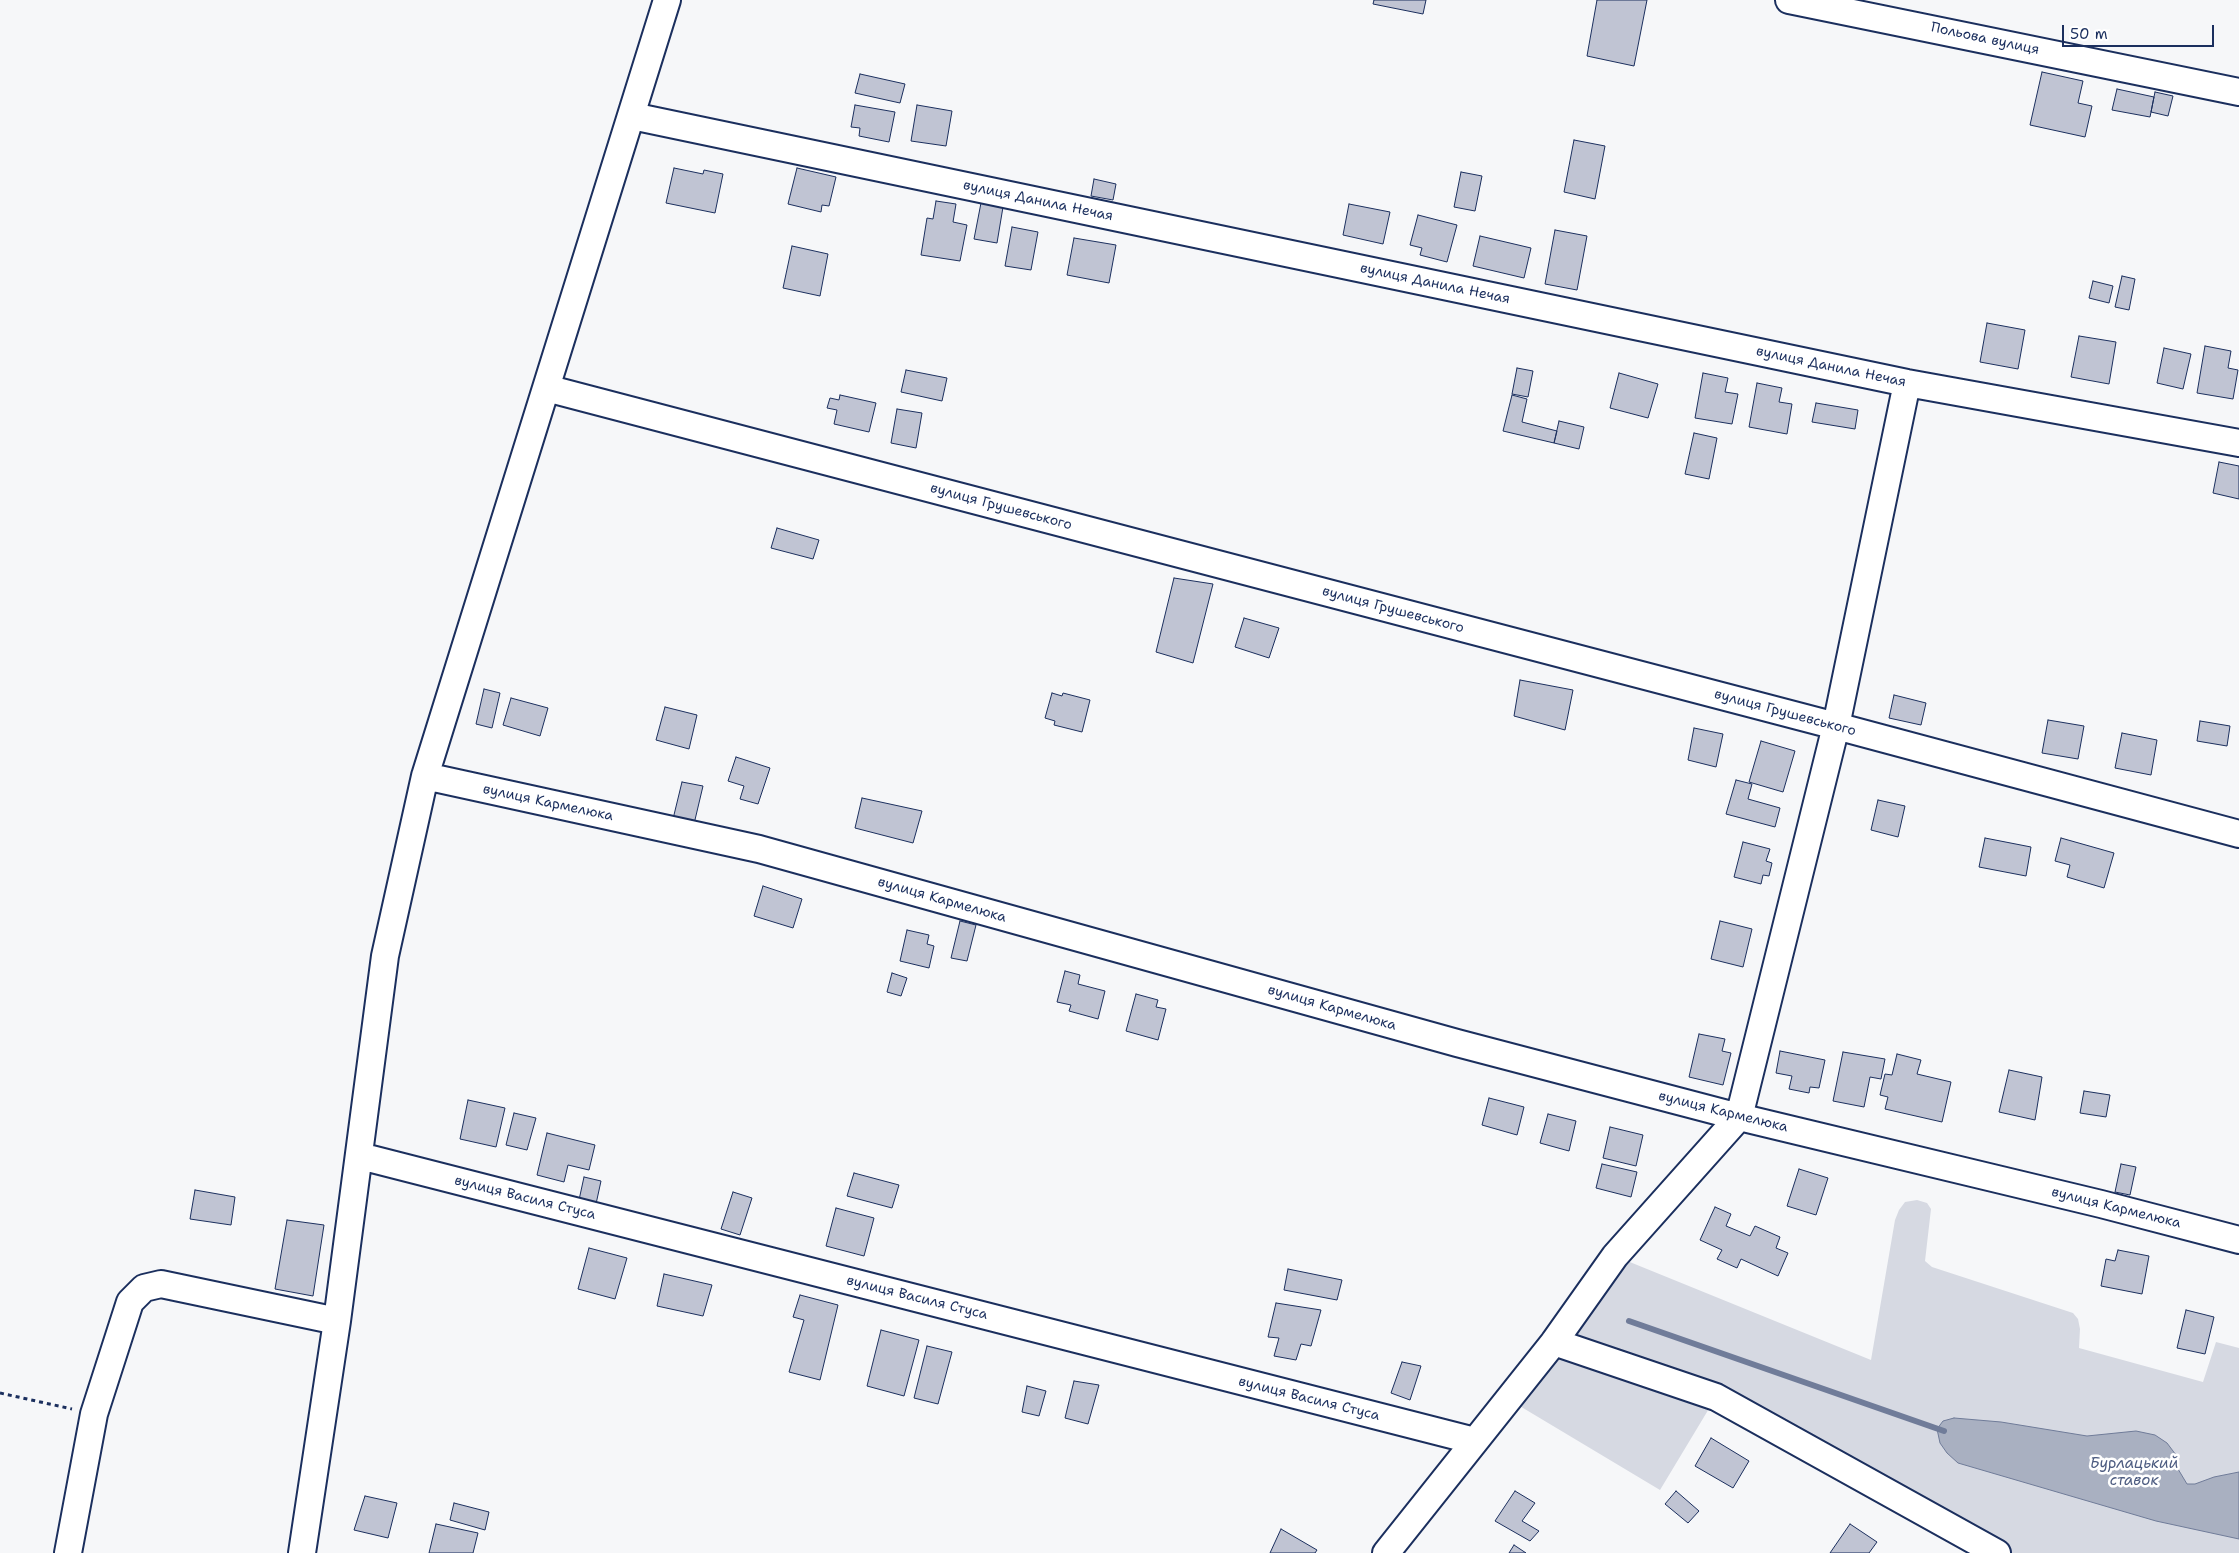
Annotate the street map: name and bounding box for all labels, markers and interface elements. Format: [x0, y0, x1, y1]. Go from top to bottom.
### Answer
scale bar [2064, 15, 2216, 47]
street label: Польова вулиця [1929, 19, 2041, 59]
text: 50 m [2070, 24, 2108, 44]
street label: вулиця Данила Нечая [961, 177, 1115, 225]
street label: вулиця Данила Нечая [1358, 260, 1512, 308]
street label: вулиця Данила Нечая [1754, 343, 1908, 391]
street label: вулиця Грушевського [928, 480, 1074, 534]
street label: вулиця Грушевського [1320, 583, 1466, 637]
street label: вулиця Грушевського [1712, 686, 1858, 740]
street label: вулиця Кармелюка [481, 781, 615, 825]
street label: вулиця Кармелюка [876, 874, 1008, 926]
street label: вулиця Кармелюка [1266, 982, 1398, 1034]
street label: вулиця Кармелюка [1656, 1088, 1790, 1136]
street label: вулиця Василя Стуса [453, 1172, 597, 1224]
street label: вулиця Кармелюка [2049, 1184, 2183, 1232]
street label: вулиця Василя Стуса [845, 1272, 989, 1324]
street label: вулиця Василя Стуса [1237, 1373, 1381, 1425]
water label: Бурлацький ставок [2090, 1455, 2178, 1490]

